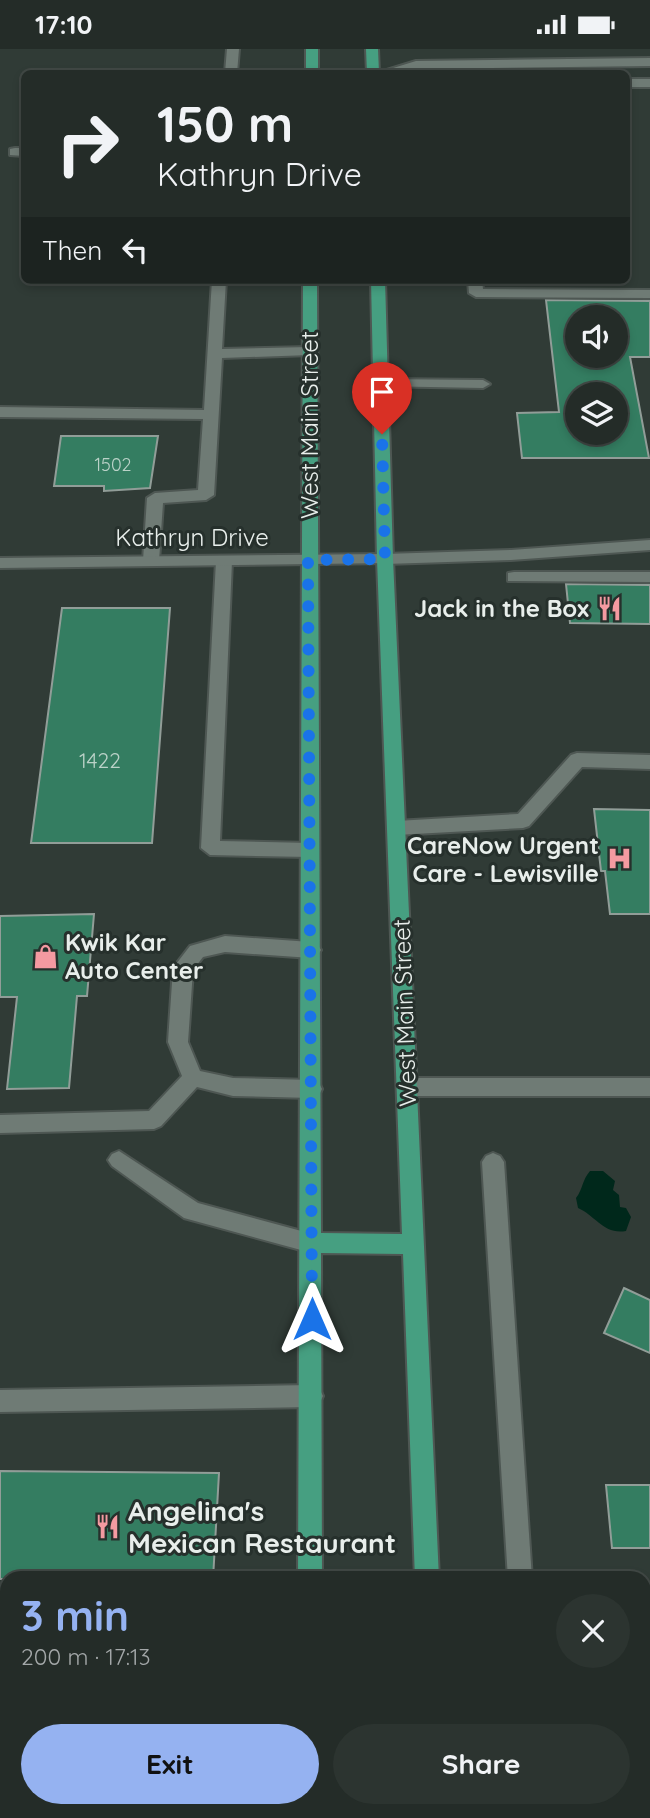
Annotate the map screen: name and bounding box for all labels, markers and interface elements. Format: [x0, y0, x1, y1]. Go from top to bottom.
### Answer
text: 17:10 [35, 8, 93, 41]
text: 150 m [157, 93, 293, 154]
icon: right [42, 98, 133, 189]
text: Kathryn Drive [157, 154, 362, 194]
icon: left [116, 231, 154, 269]
text: Then [42, 234, 102, 267]
map controls [565, 305, 628, 445]
button: sound [565, 305, 628, 368]
street label: West Main Street [294, 331, 324, 519]
pin [352, 362, 412, 434]
icon: arrive [363, 373, 401, 411]
button: layers [565, 382, 628, 445]
house number: 1502 [94, 453, 132, 476]
street label: Kathryn Drive [115, 522, 269, 552]
place label: Jack in the Box [414, 593, 589, 623]
restaurant icon: Jack in the Box [595, 594, 623, 622]
house number: 1422 [79, 747, 121, 773]
place label: CareNow Urgent Care - Lewisville [407, 830, 599, 888]
hospital icon: CareNow Urgent Care - Lewisville [605, 845, 633, 873]
street label: West Main Street [386, 919, 422, 1107]
place label: Kwik Kar Auto Center [65, 927, 203, 985]
shop icon: Kwik Kar Auto Center [31, 942, 59, 970]
position arrow [275, 1282, 349, 1356]
place label: Angelina's Mexican Restaurant [128, 1493, 396, 1560]
restaurant icon: Angelina's Mexican Restaurant [94, 1512, 122, 1540]
text: 3 min [21, 1589, 129, 1642]
button: close [556, 1594, 630, 1668]
text: 200 m · 17:13 [21, 1642, 151, 1671]
button: Exit [21, 1724, 319, 1804]
button: Share [333, 1724, 630, 1804]

